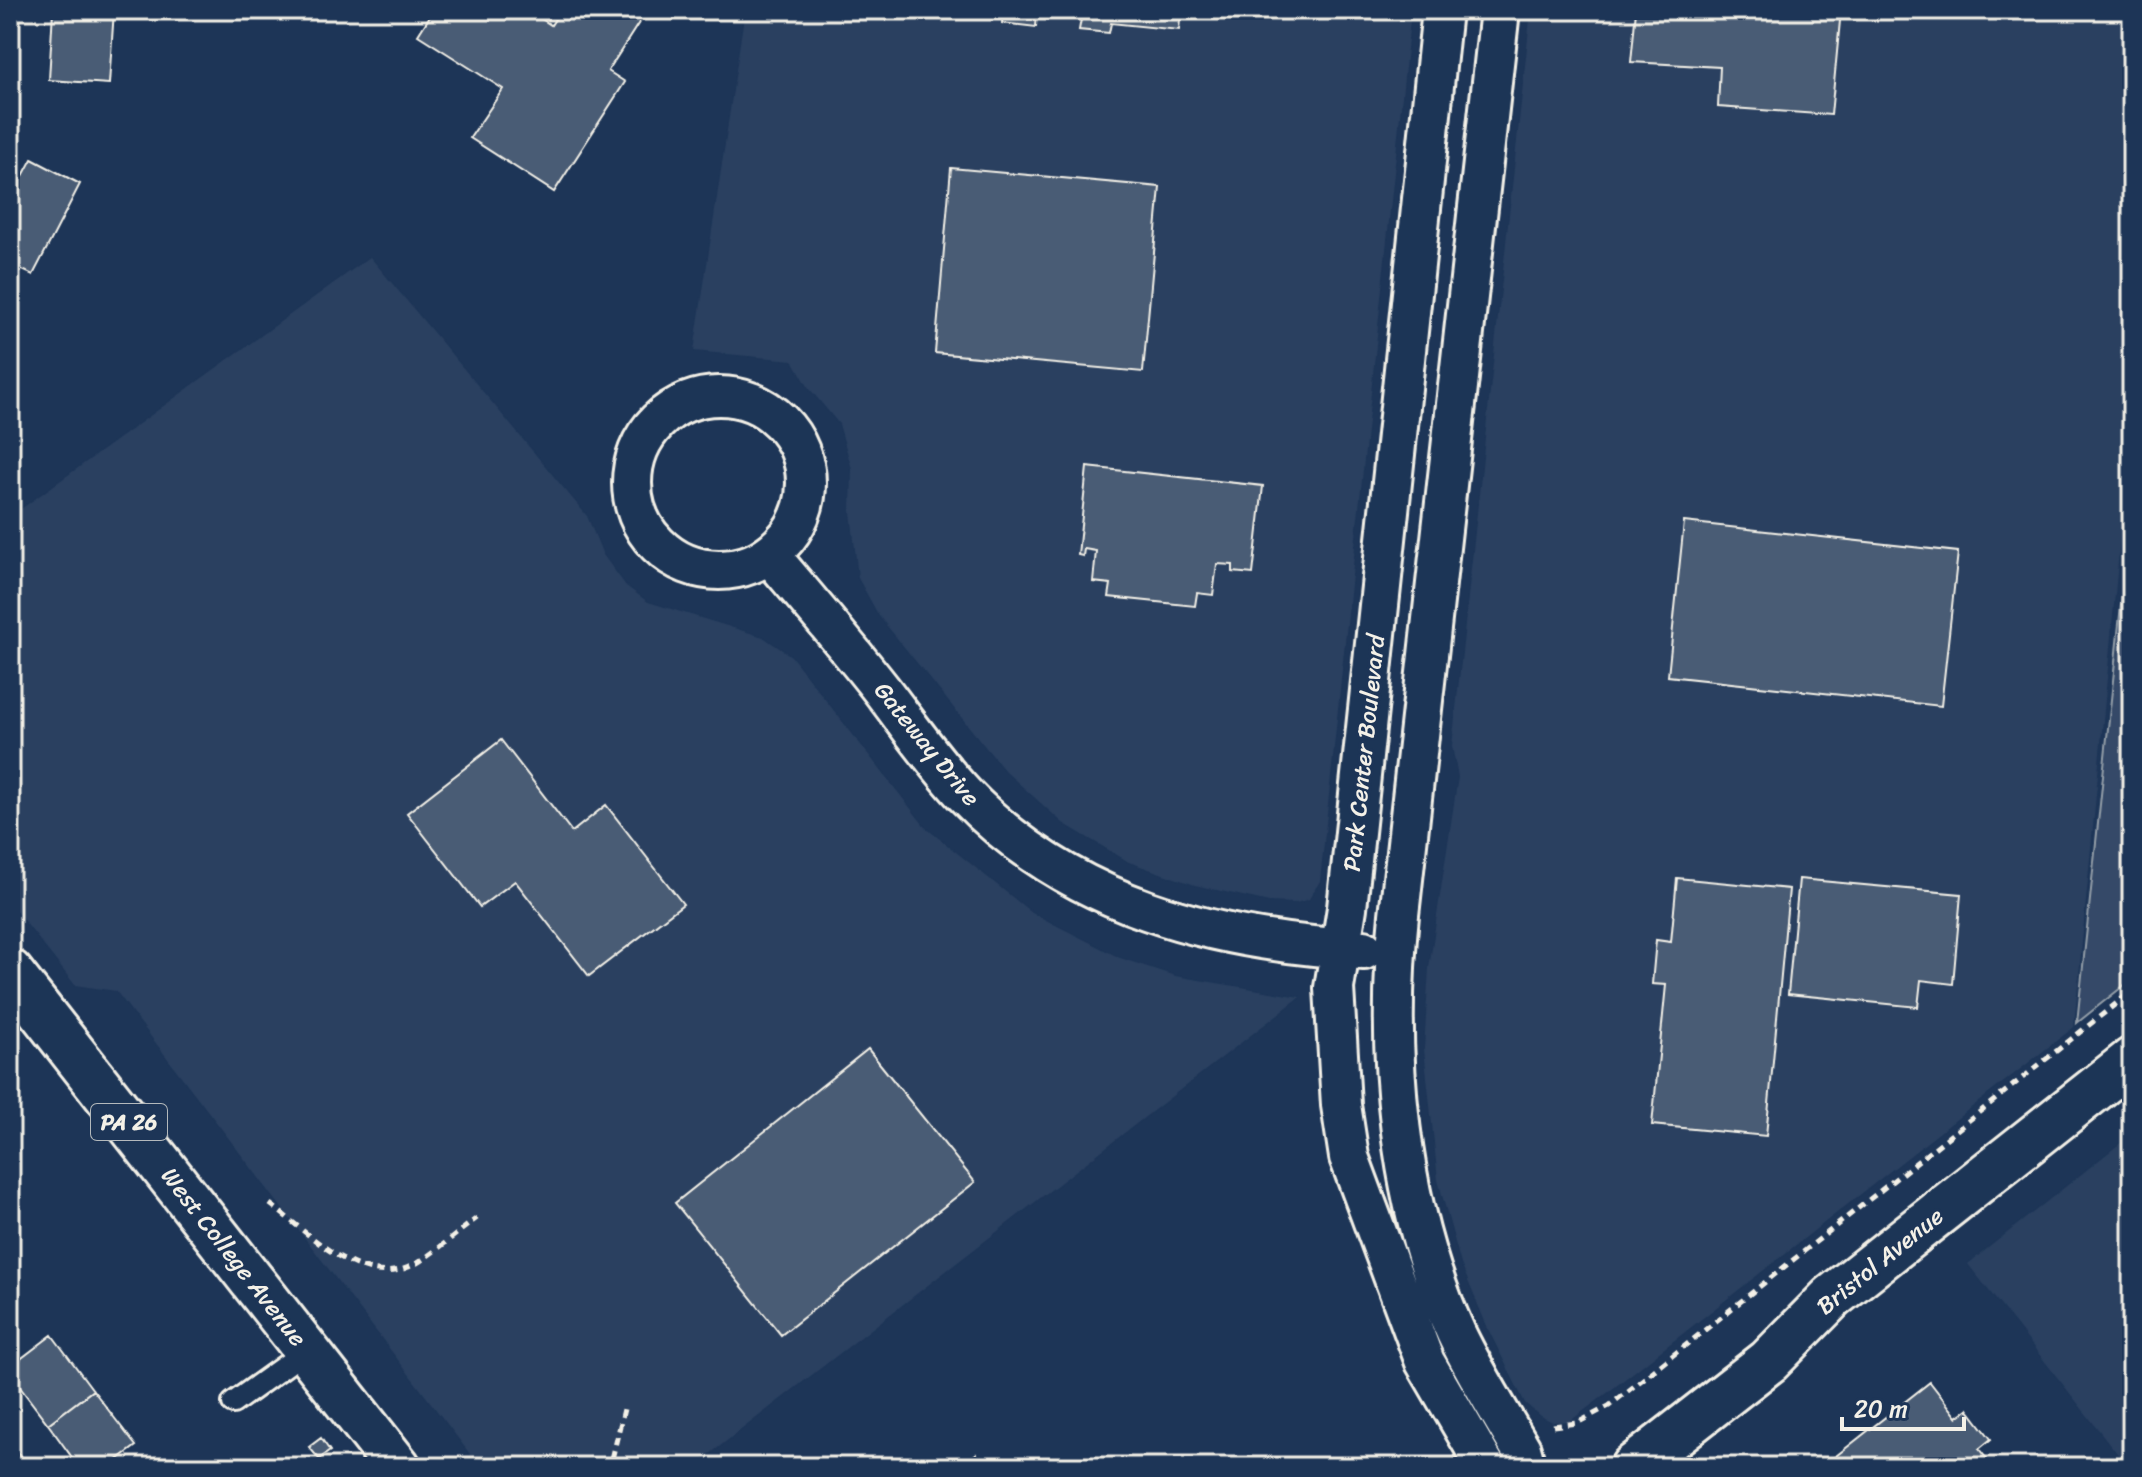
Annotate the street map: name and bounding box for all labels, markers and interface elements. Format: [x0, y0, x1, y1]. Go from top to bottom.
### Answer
street label: Park Center Boulevard [1331, 631, 1397, 874]
street label: Gateway Drive [863, 672, 991, 816]
road number: PA 26 [91, 1104, 167, 1140]
street label: West College Avenue [150, 1158, 318, 1356]
street label: Bristol Avenue [1807, 1196, 1953, 1326]
scale bar [1842, 1381, 1964, 1431]
text: 20 m [1854, 1388, 1908, 1430]

